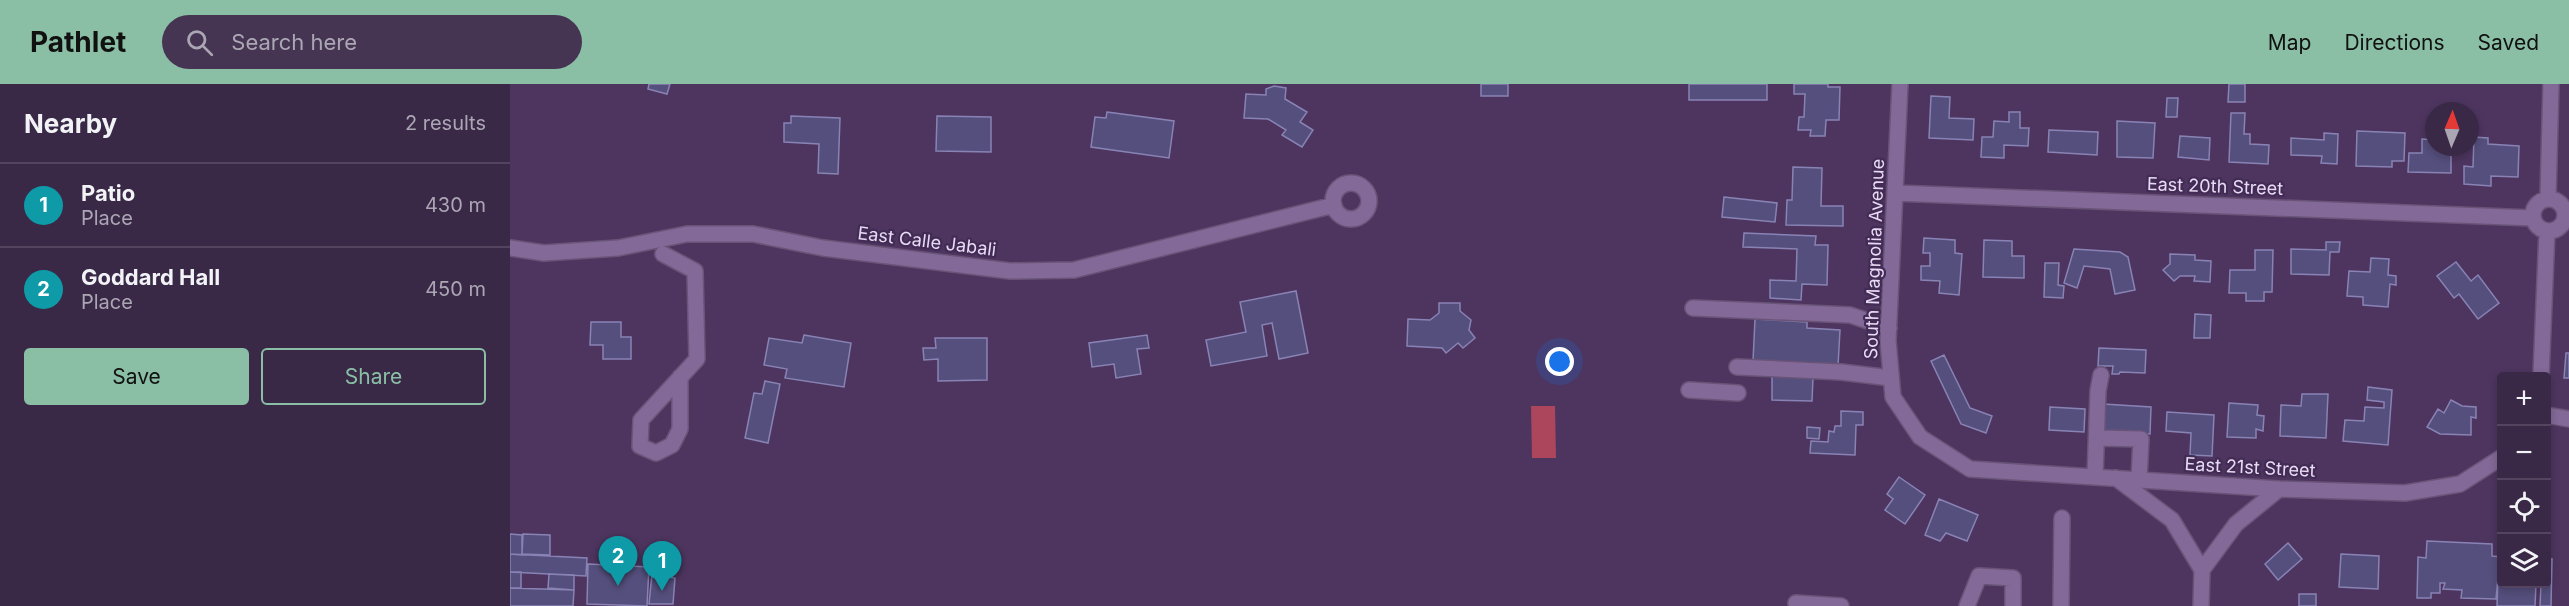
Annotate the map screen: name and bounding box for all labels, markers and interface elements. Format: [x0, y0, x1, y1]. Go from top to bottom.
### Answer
search box [162, 15, 582, 69]
text: Pathlet [30, 25, 126, 59]
icon: search [183, 26, 216, 59]
text: Search here [231, 29, 357, 55]
text: Map [2268, 30, 2311, 55]
text: Directions [2344, 30, 2445, 55]
text: Saved [2478, 30, 2539, 55]
north arrow [2425, 102, 2479, 156]
text: Nearby [24, 108, 117, 139]
text: 2 results [405, 111, 486, 135]
street label: South Magnolia Avenue [1860, 158, 1888, 360]
street label: East 20th Street [2146, 173, 2284, 199]
text: Patio [81, 180, 135, 206]
text: 1 [39, 193, 48, 217]
text: 430 m [425, 193, 486, 217]
text: Place [81, 206, 133, 230]
street label: East Calle Jabali [857, 222, 997, 260]
text: Goddard Hall [81, 264, 220, 290]
text: 2 [37, 277, 50, 301]
text: 450 m [425, 277, 486, 301]
text: Place [81, 290, 133, 314]
your location [1545, 347, 1574, 376]
button: Save [24, 348, 249, 405]
button: Share [261, 348, 486, 405]
map controls [2497, 372, 2551, 588]
button: + [2497, 372, 2551, 426]
button: − [2497, 426, 2551, 480]
street label: East 21st Street [2184, 453, 2316, 481]
button: locate [2497, 480, 2551, 534]
button: layers [2497, 534, 2551, 588]
pin: 2 [598, 536, 638, 586]
pin: 1 [642, 542, 682, 591]

